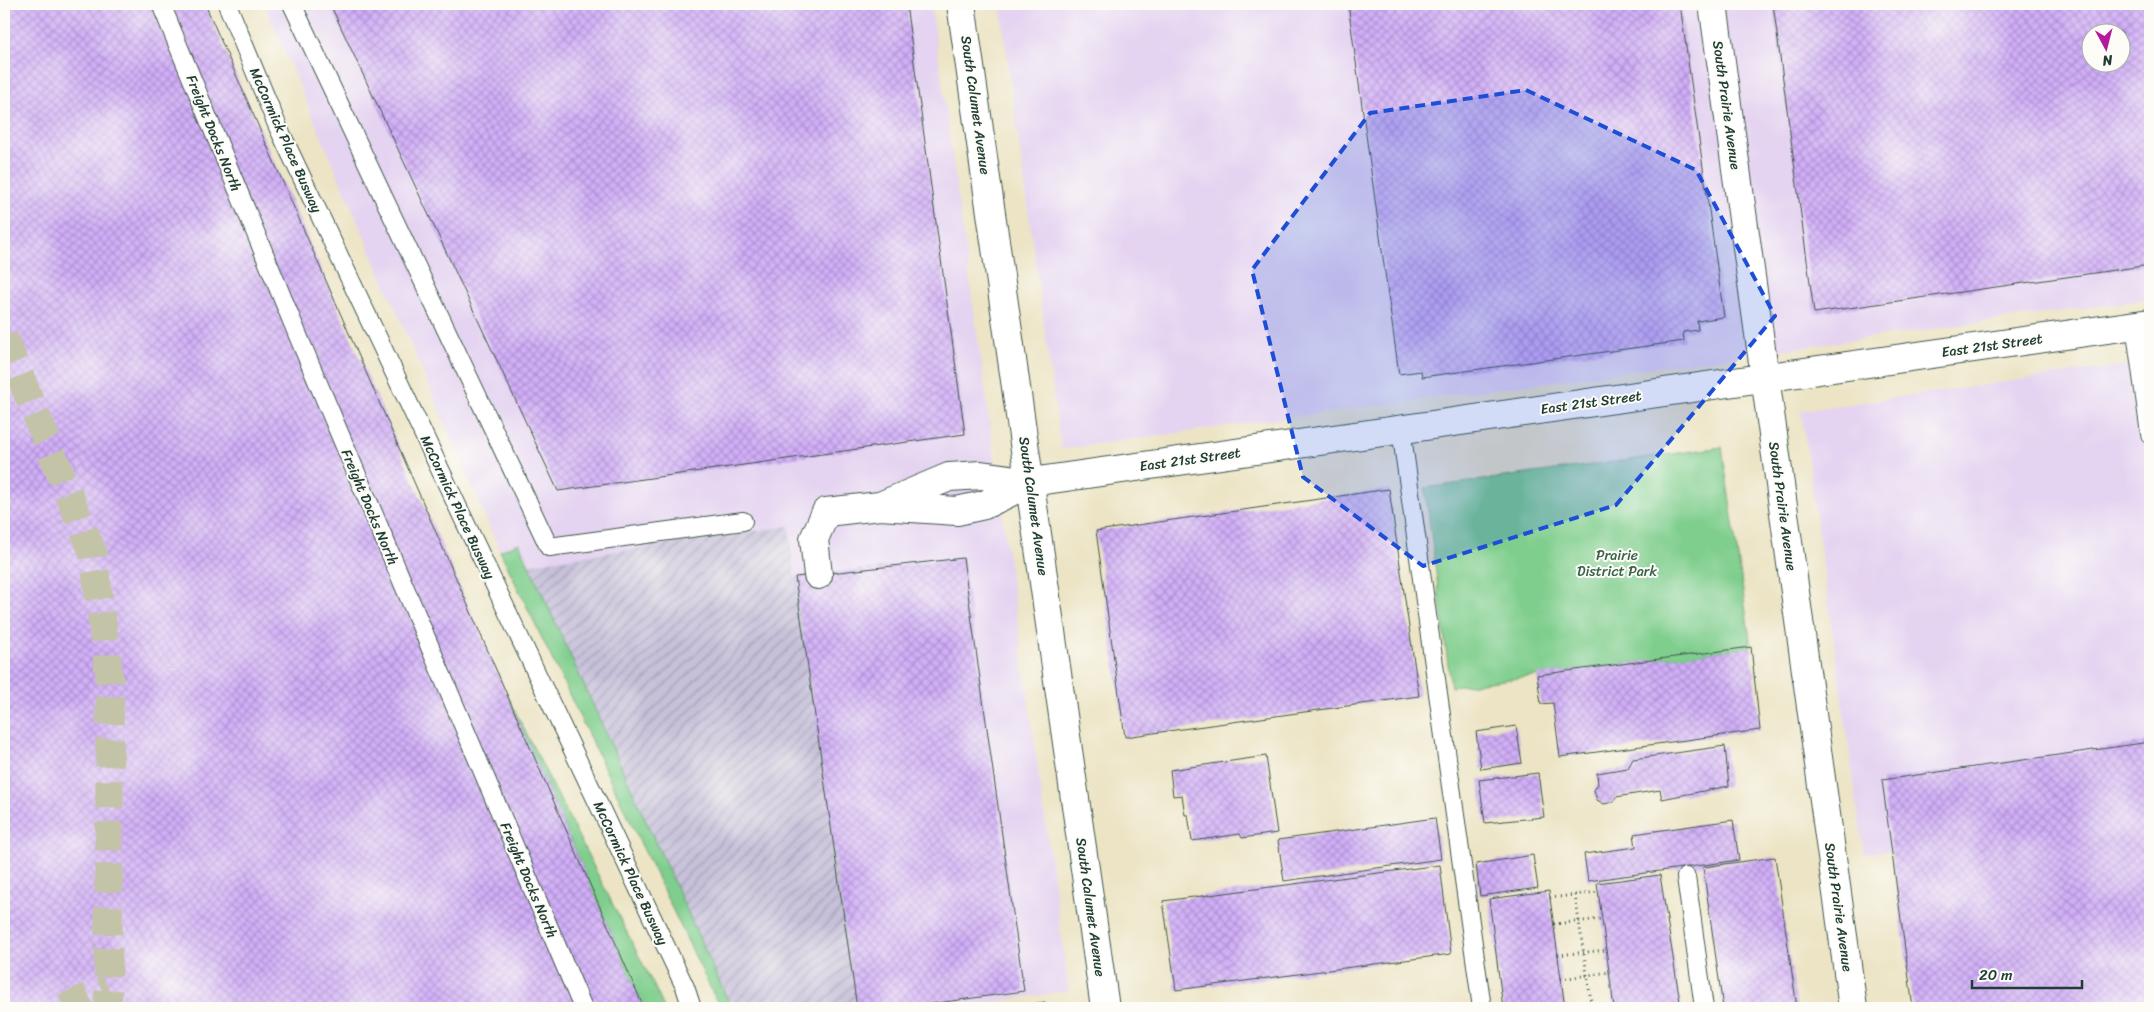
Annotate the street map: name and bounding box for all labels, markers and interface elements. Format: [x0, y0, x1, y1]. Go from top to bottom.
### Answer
north arrow [2082, 22, 2132, 72]
street label: South Calumet Avenue [953, 34, 998, 176]
street label: South Prairie Avenue [1705, 39, 1748, 171]
text: N [2101, 47, 2115, 73]
street label: McCormick Place Busway [242, 63, 329, 218]
street label: Freight Docks North [179, 71, 248, 195]
street label: East 21st Street [1940, 326, 2044, 365]
street label: East 21st Street [1539, 383, 1643, 422]
street label: McCormick Place Busway [413, 431, 502, 584]
street label: South Calumet Avenue [1011, 435, 1056, 577]
street label: East 21st Street [1138, 440, 1242, 479]
street label: South Prairie Avenue [1761, 440, 1804, 572]
street label: Freight Docks North [334, 445, 405, 569]
park label: Prairie District Park [1577, 543, 1657, 584]
street label: McCormick Place Busway [586, 797, 675, 950]
street label: Freight Docks North [493, 818, 564, 942]
street label: South Calumet Avenue [1068, 836, 1113, 978]
street label: South Prairie Avenue [1817, 841, 1860, 973]
scale bar [1972, 957, 2082, 989]
text: 20 m [1979, 962, 2013, 988]

